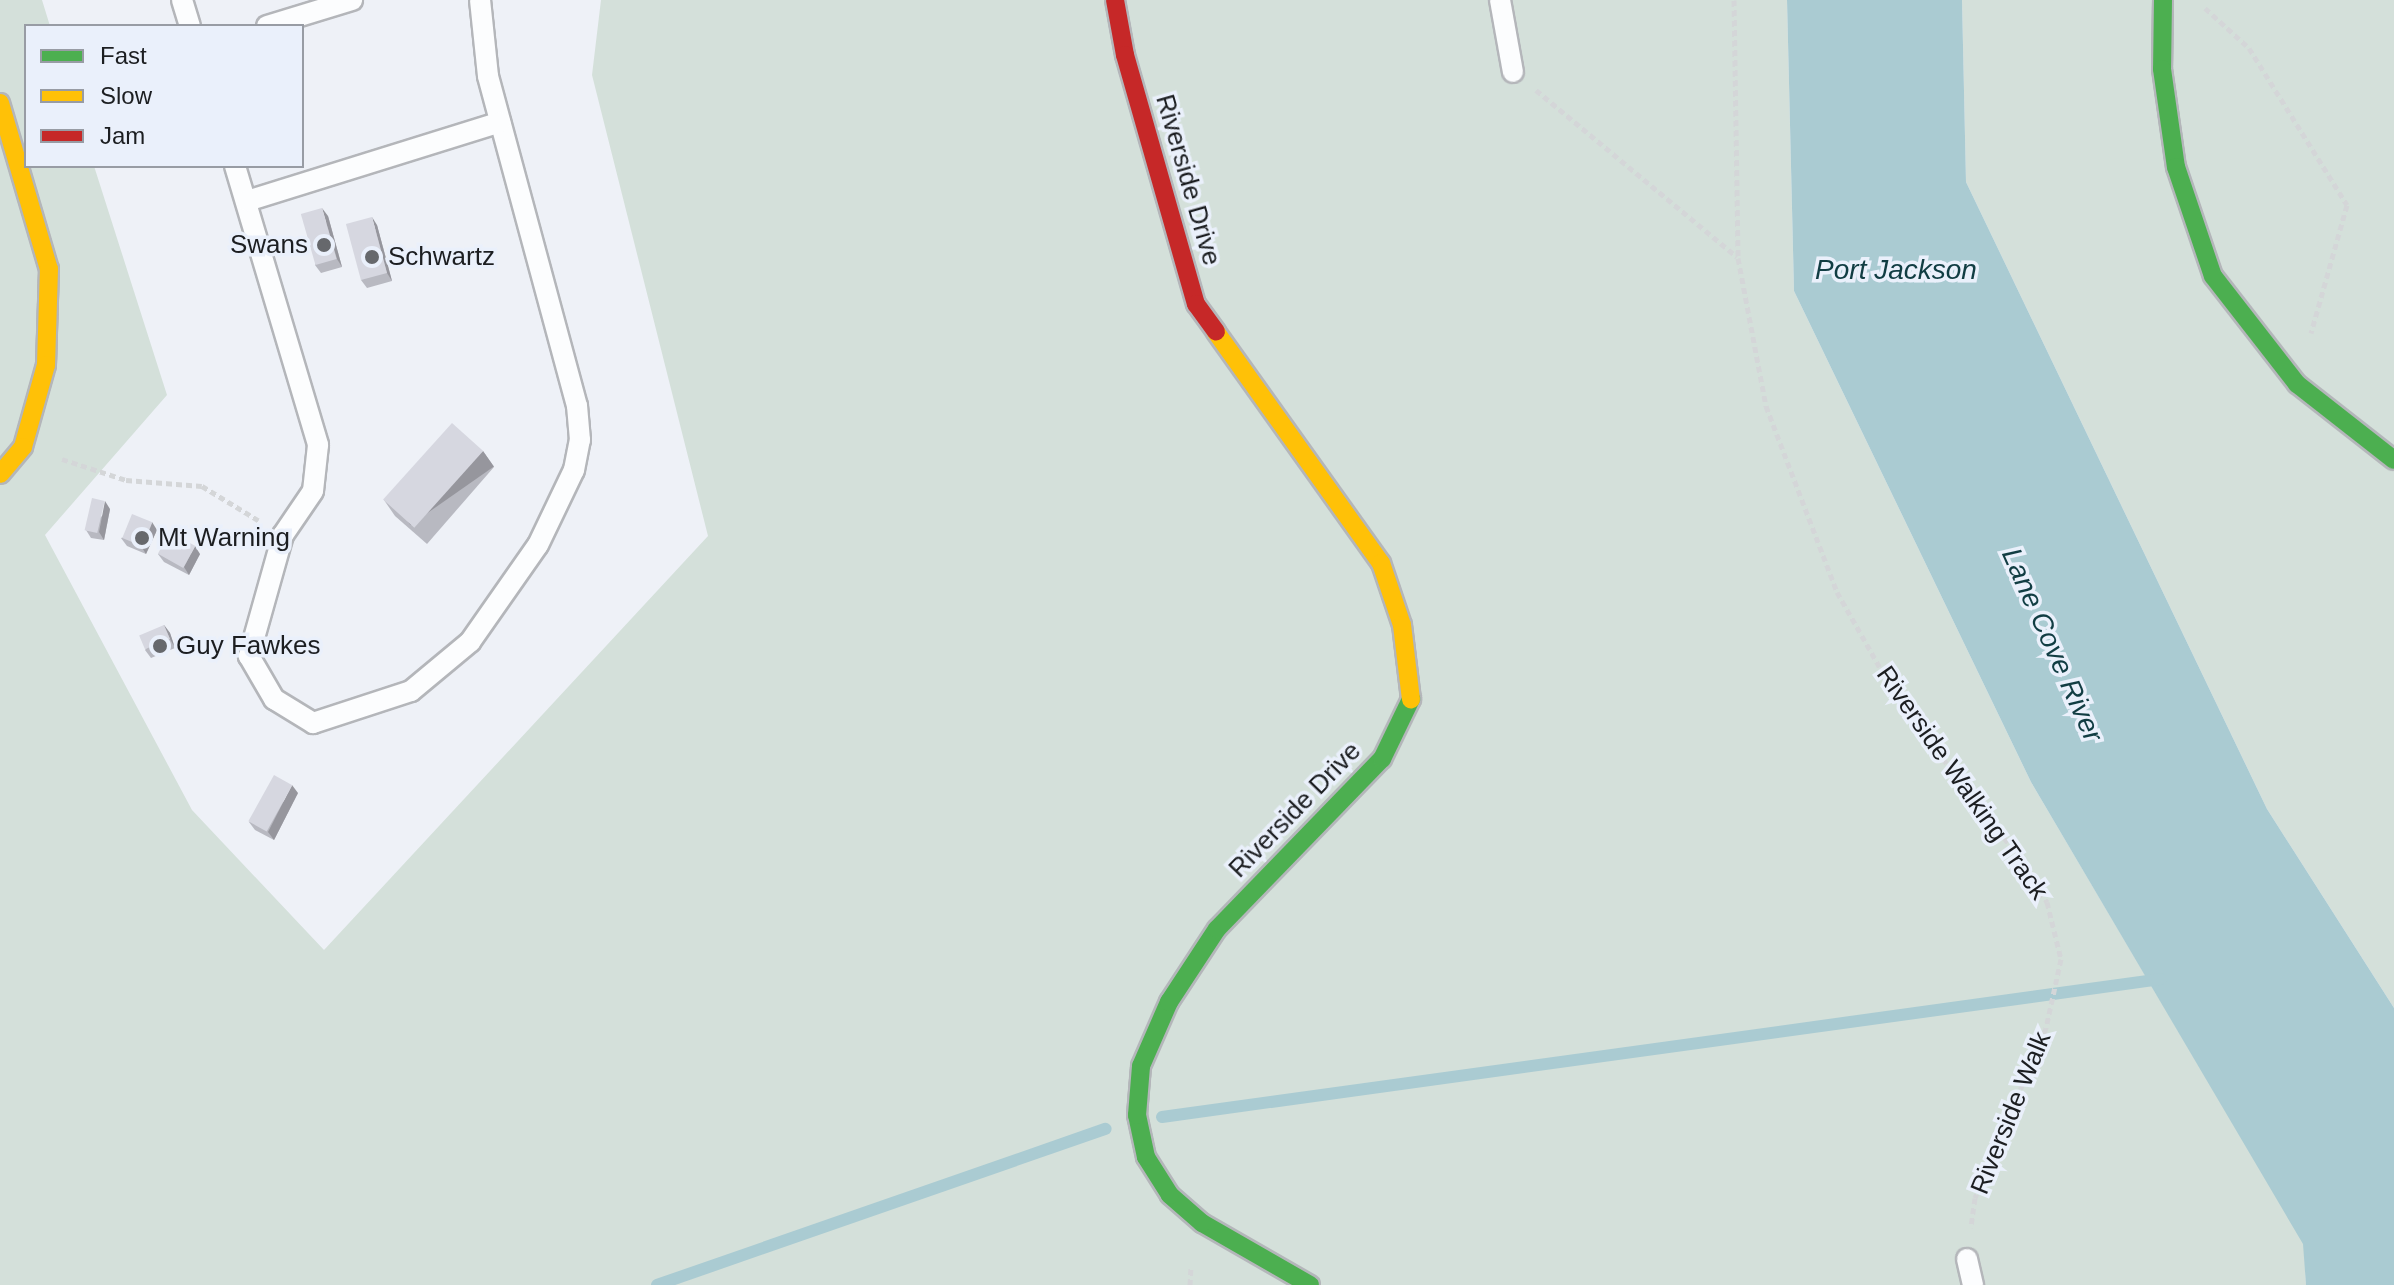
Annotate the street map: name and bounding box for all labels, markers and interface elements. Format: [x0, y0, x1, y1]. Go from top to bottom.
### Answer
legend [24, 24, 304, 168]
text: Fast [100, 42, 147, 69]
text: Slow [100, 82, 152, 109]
street label: Riverside Drive [1149, 91, 1227, 269]
text: Jam [100, 122, 145, 149]
place label: Swans [230, 229, 308, 261]
marker: Swans [315, 236, 333, 254]
place label: Schwartz [388, 241, 495, 273]
marker: Schwartz [363, 248, 381, 266]
water label: Port Jackson [1815, 253, 1977, 287]
place label: Mt Warning [158, 522, 290, 554]
marker: Mt Warning [133, 529, 151, 547]
water label: Lane Cove River [1994, 543, 2110, 747]
place label: Guy Fawkes [176, 630, 320, 662]
marker: Guy Fawkes [151, 637, 169, 655]
street label: Riverside Walking Track [1869, 660, 2055, 906]
street label: Riverside Drive [1223, 736, 1367, 884]
street label: Riverside Walk [1964, 1027, 2058, 1199]

